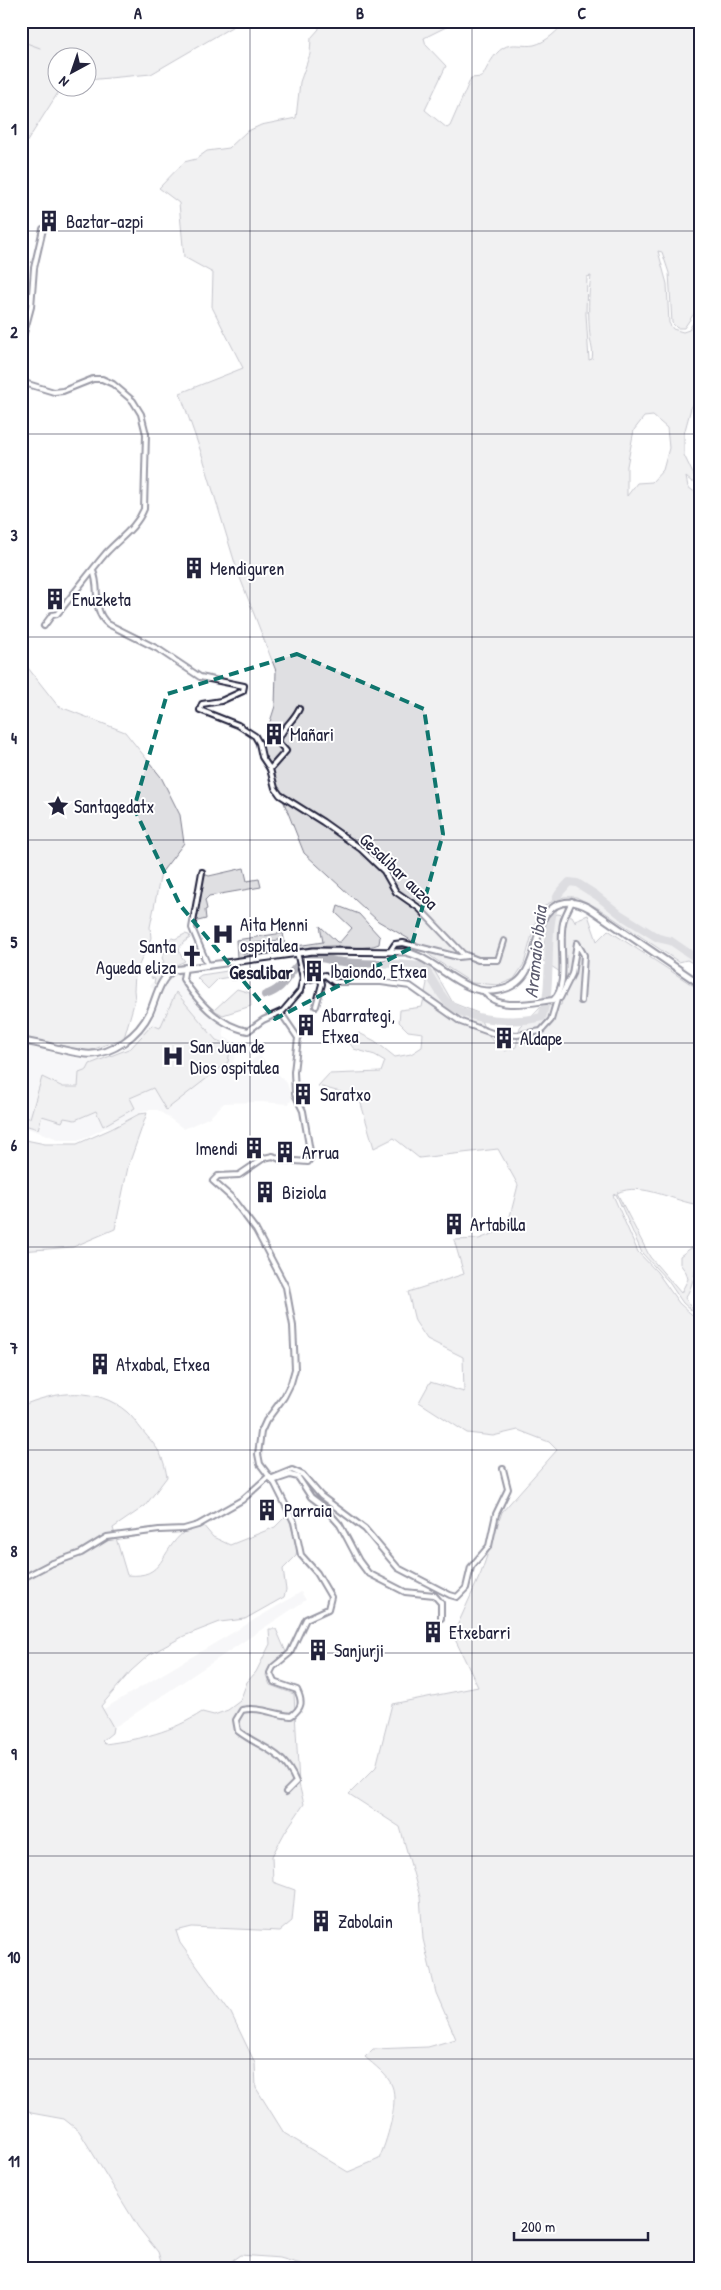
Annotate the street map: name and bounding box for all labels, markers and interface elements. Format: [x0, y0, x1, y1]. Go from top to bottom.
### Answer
text: A [134, 2, 142, 24]
text: B [356, 2, 364, 24]
text: C [578, 2, 587, 24]
north arrow [48, 48, 98, 98]
text: N [54, 72, 72, 92]
text: 1 [11, 118, 17, 140]
building icon: Baztar-azpi [36, 208, 62, 234]
place label: Baztar-azpi [66, 209, 144, 234]
text: 2 [10, 321, 18, 343]
text: 3 [10, 524, 18, 546]
building icon: Mendiguren [181, 555, 207, 581]
place label: Mendiguren [210, 556, 285, 581]
building icon: Enuzketa [42, 586, 68, 612]
place label: Enuzketa [72, 587, 131, 612]
building icon: Mañari [261, 721, 287, 747]
place label: Mañari [290, 722, 334, 747]
text: 4 [11, 727, 17, 749]
place icon: Santagedatx [45, 793, 71, 819]
place label: Santagedatx [74, 794, 154, 819]
street label: Gesalibar auzoa [354, 827, 444, 915]
water label: Aramaio ibaia [517, 902, 553, 999]
place label: Aita Menni ospitalea [240, 912, 308, 958]
hospital icon: Aita Menni ospitalea [210, 921, 236, 947]
text: 5 [11, 931, 18, 953]
place label: Santa Agueda eliza [96, 934, 176, 980]
church icon: Santa Agueda eliza [179, 943, 205, 969]
building icon: Ibaiondo, Etxea [301, 958, 327, 984]
district label: Gesalibar [229, 959, 293, 985]
place label: Ibaiondo, Etxea [330, 959, 427, 984]
place label: Abarrategi, Etxea [322, 1003, 395, 1049]
building icon: Abarrategi, Etxea [293, 1012, 319, 1038]
building icon: Aldape [491, 1025, 517, 1051]
place label: Aldape [520, 1026, 563, 1051]
place label: San Juan de Dios ospitalea [190, 1034, 279, 1080]
hospital icon: San Juan de Dios ospitalea [160, 1043, 186, 1069]
building icon: Saratxo [290, 1081, 316, 1107]
place label: Saratxo [320, 1082, 371, 1107]
text: 6 [11, 1134, 18, 1156]
building icon: Imendi [241, 1135, 267, 1161]
place label: Imendi [195, 1136, 238, 1161]
building icon: Arrua [272, 1139, 298, 1165]
place label: Arrua [302, 1140, 339, 1165]
building icon: Biziola [252, 1179, 278, 1205]
place label: Biziola [282, 1180, 326, 1205]
building icon: Artabilla [441, 1211, 467, 1237]
place label: Artabilla [470, 1212, 525, 1237]
text: 7 [9, 1337, 18, 1359]
building icon: Atxabal, Etxea [87, 1351, 113, 1377]
place label: Atxabal, Etxea [116, 1352, 210, 1377]
building icon: Parraia [254, 1497, 280, 1523]
place label: Parraia [284, 1498, 332, 1523]
text: 8 [11, 1540, 18, 1562]
building icon: Etxebarri [420, 1619, 446, 1645]
place label: Etxebarri [449, 1620, 511, 1645]
building icon: Sanjurji [305, 1637, 331, 1663]
place label: Sanjurji [334, 1638, 384, 1663]
text: 9 [11, 1743, 17, 1765]
building icon: Zabolain [308, 1908, 334, 1934]
place label: Zabolain [338, 1909, 393, 1934]
text: 10 [8, 1946, 20, 1968]
text: 11 [8, 2150, 20, 2172]
scale bar [514, 2210, 647, 2242]
text: 200 m [521, 2216, 555, 2237]

